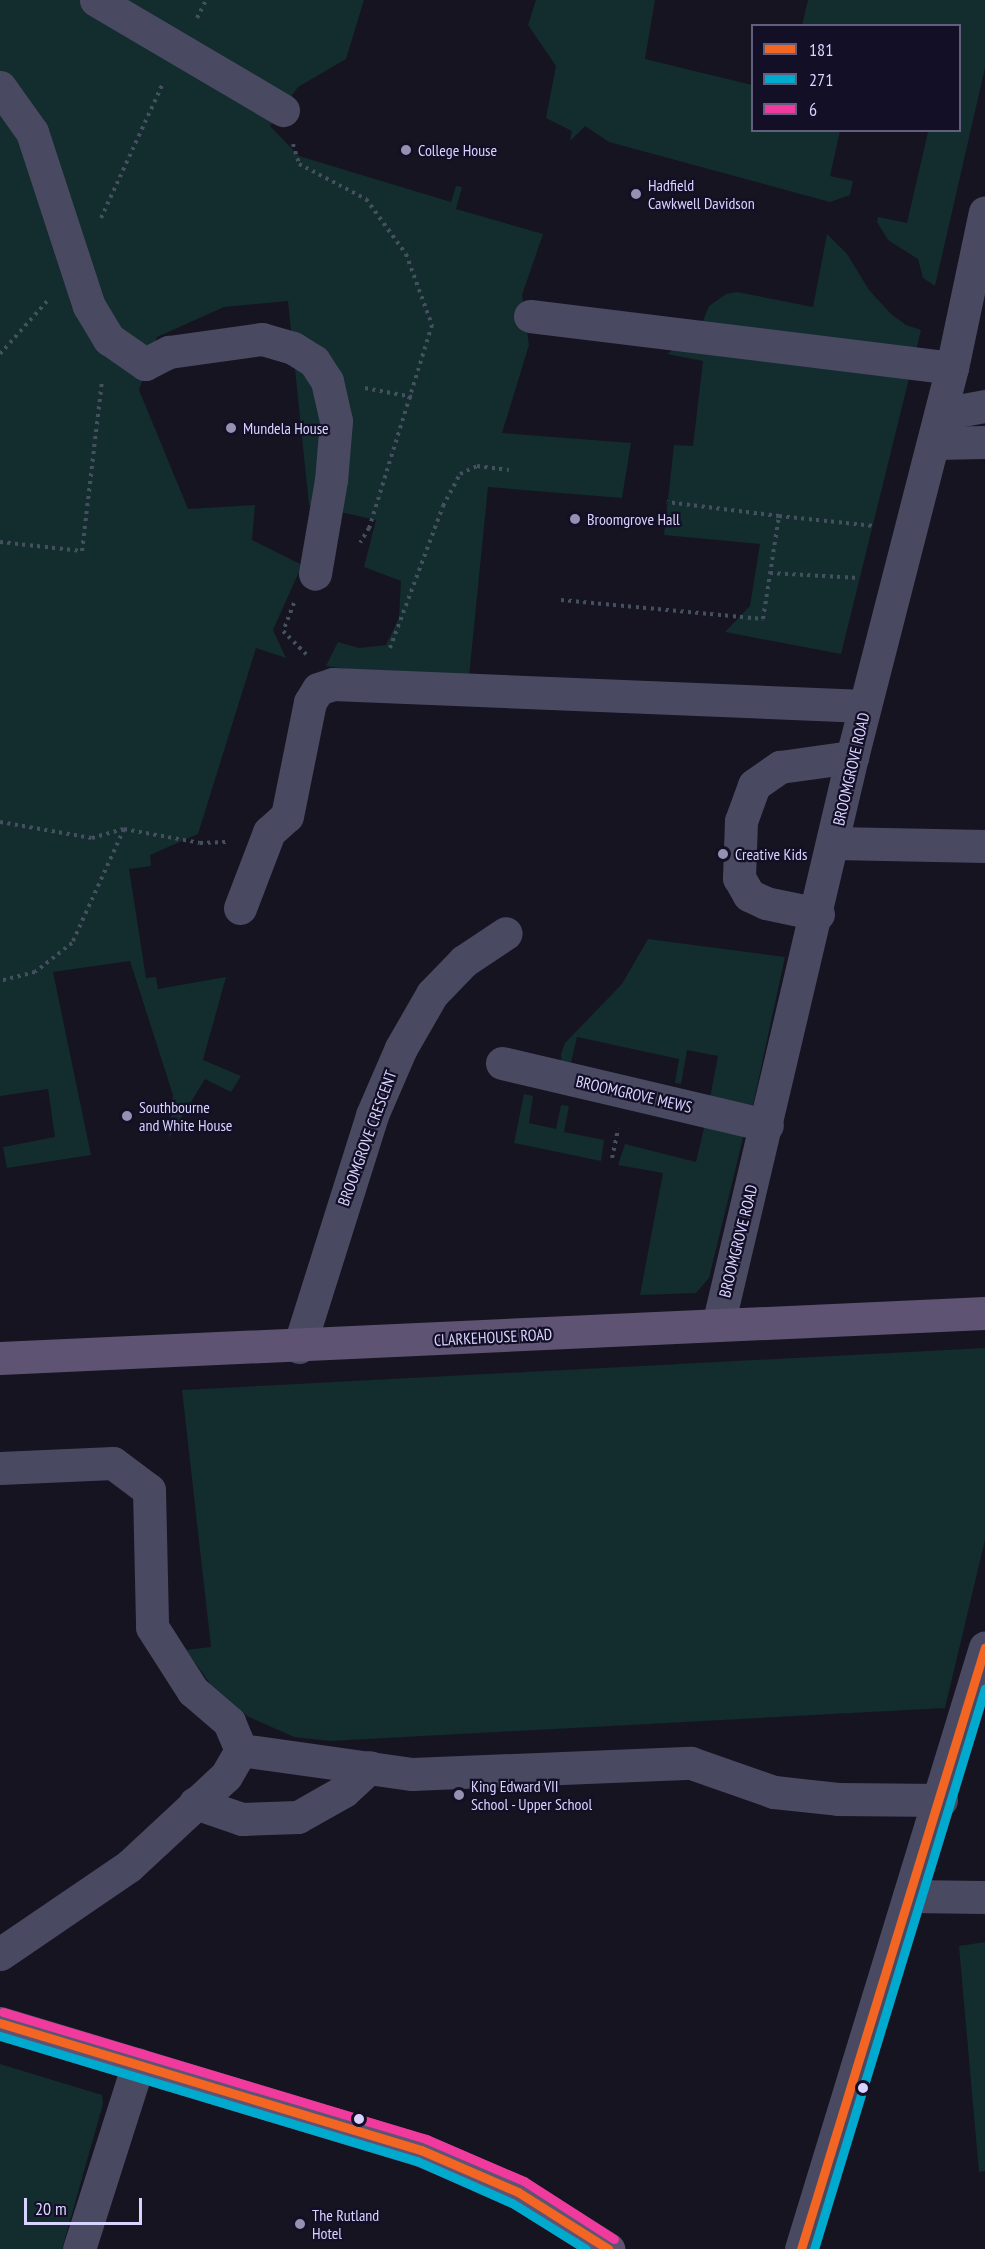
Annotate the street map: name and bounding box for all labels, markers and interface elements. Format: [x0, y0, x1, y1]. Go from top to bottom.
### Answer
legend [751, 24, 961, 132]
text: 181 [809, 38, 833, 61]
text: 271 [809, 68, 833, 91]
text: 6 [809, 98, 817, 121]
place label: College House [418, 140, 497, 160]
marker: College House [399, 143, 413, 157]
place label: Hadfield Cawkwell Davidson [648, 175, 755, 213]
marker: Hadfield Cawkwell Davidson [629, 187, 643, 201]
place label: Mundela House [243, 418, 329, 438]
marker: Mundela House [224, 421, 238, 435]
place label: Broomgrove Hall [587, 509, 680, 529]
marker: Broomgrove Hall [568, 512, 582, 526]
street label: BROOMGROVE ROAD [829, 711, 873, 827]
place label: Creative Kids [735, 844, 807, 864]
marker: Creative Kids [716, 847, 730, 861]
street label: BROOMGROVE CRESCENT [334, 1068, 400, 1208]
street label: BROOMGROVE MEWS [574, 1071, 694, 1117]
place label: Southbourne and White House [139, 1097, 233, 1135]
marker: Southbourne and White House [120, 1109, 134, 1123]
street label: BROOMGROVE ROAD [715, 1183, 761, 1299]
street label: CLARKEHOUSE ROAD [433, 1324, 553, 1350]
place label: King Edward VII School - Upper School [471, 1776, 593, 1814]
marker: King Edward VII School - Upper School [452, 1788, 466, 1802]
unlabelled marker [857, 2082, 869, 2094]
unlabelled marker [353, 2113, 365, 2125]
scale bar [27, 2186, 146, 2224]
text: 20 m [35, 2197, 67, 2220]
place label: The Rutland Hotel [312, 2205, 379, 2243]
marker: The Rutland Hotel [293, 2217, 307, 2231]

